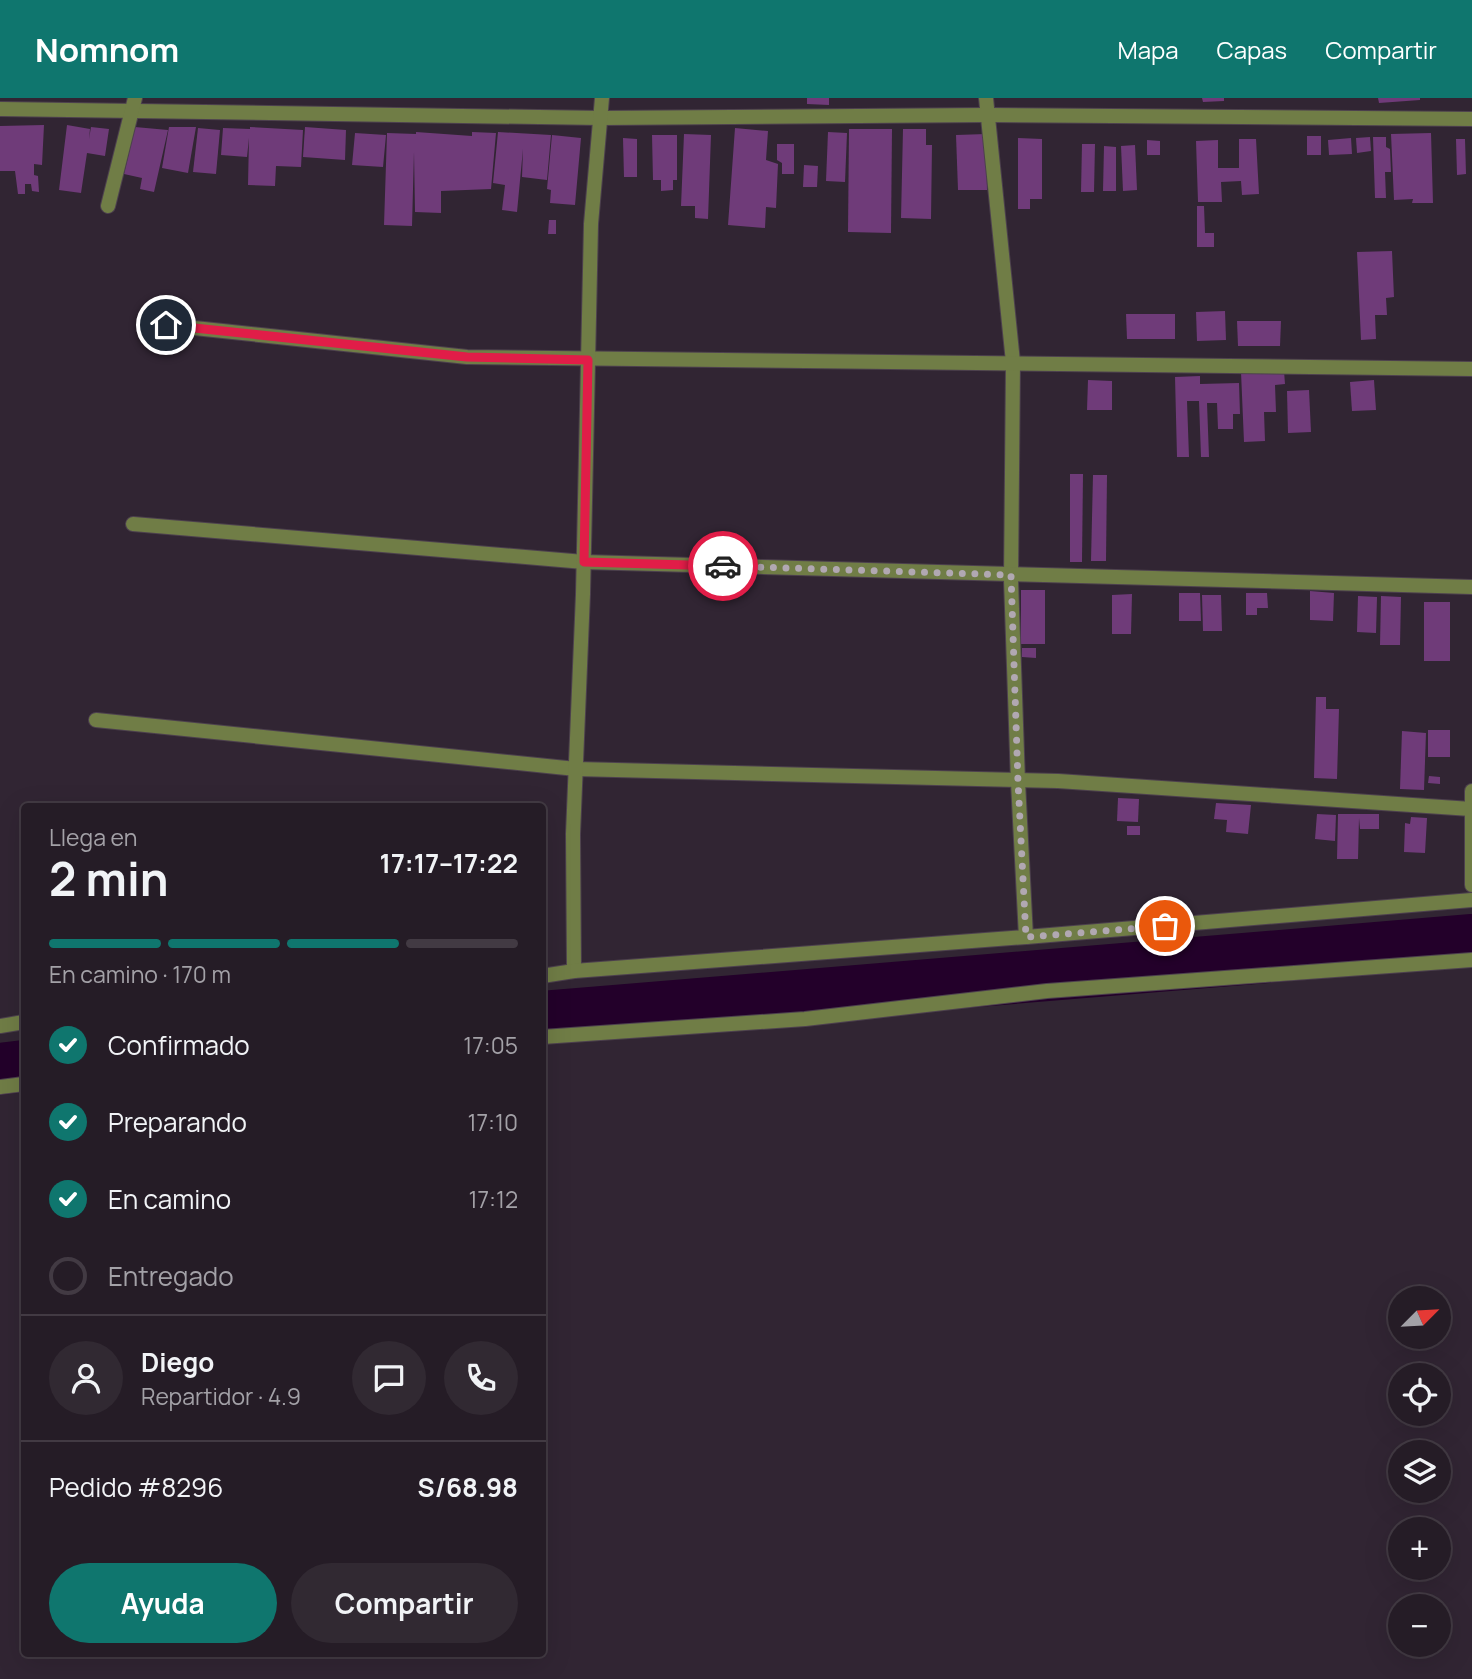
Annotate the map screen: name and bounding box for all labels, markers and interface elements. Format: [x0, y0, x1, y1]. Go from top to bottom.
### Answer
text: Nomnom [35, 27, 179, 72]
text: Mapa [1118, 33, 1179, 66]
text: Capas [1217, 33, 1287, 66]
text: Compartir [1325, 33, 1437, 66]
pin [136, 295, 196, 355]
icon: home [147, 306, 185, 344]
courier [688, 531, 758, 601]
icon: car [704, 547, 742, 585]
text: Llega en [49, 821, 137, 853]
text: 17:17–17:22 [380, 845, 518, 881]
text: 2 min [49, 847, 169, 910]
pin [1135, 896, 1195, 956]
icon: bag [1146, 907, 1184, 945]
text: En camino · 170 m [49, 958, 231, 990]
icon: check [49, 1026, 87, 1064]
text: Confirmado [108, 1027, 250, 1063]
text: 17:05 [463, 1029, 518, 1061]
icon: check [49, 1103, 87, 1141]
text: Preparando [108, 1104, 247, 1140]
text: 17:10 [468, 1106, 518, 1138]
icon: check [49, 1180, 87, 1218]
text: En camino [108, 1181, 231, 1217]
text: 17:12 [469, 1183, 518, 1215]
text: Entregado [108, 1258, 234, 1294]
north arrow [1388, 1286, 1451, 1349]
map controls [1388, 1286, 1451, 1657]
button: person [49, 1341, 123, 1415]
button: chat [352, 1341, 426, 1415]
button: phone [444, 1341, 518, 1415]
text: Diego [141, 1344, 214, 1380]
button: locate [1388, 1363, 1451, 1426]
text: Repartidor · 4.9 [141, 1380, 301, 1412]
button: layers [1388, 1440, 1451, 1503]
text: Pedido #8296 [49, 1469, 223, 1505]
text: S/68.98 [418, 1469, 518, 1505]
button: + [1388, 1517, 1451, 1580]
button: Ayuda [49, 1563, 277, 1643]
button: Compartir [291, 1563, 518, 1643]
button: − [1388, 1594, 1451, 1657]

